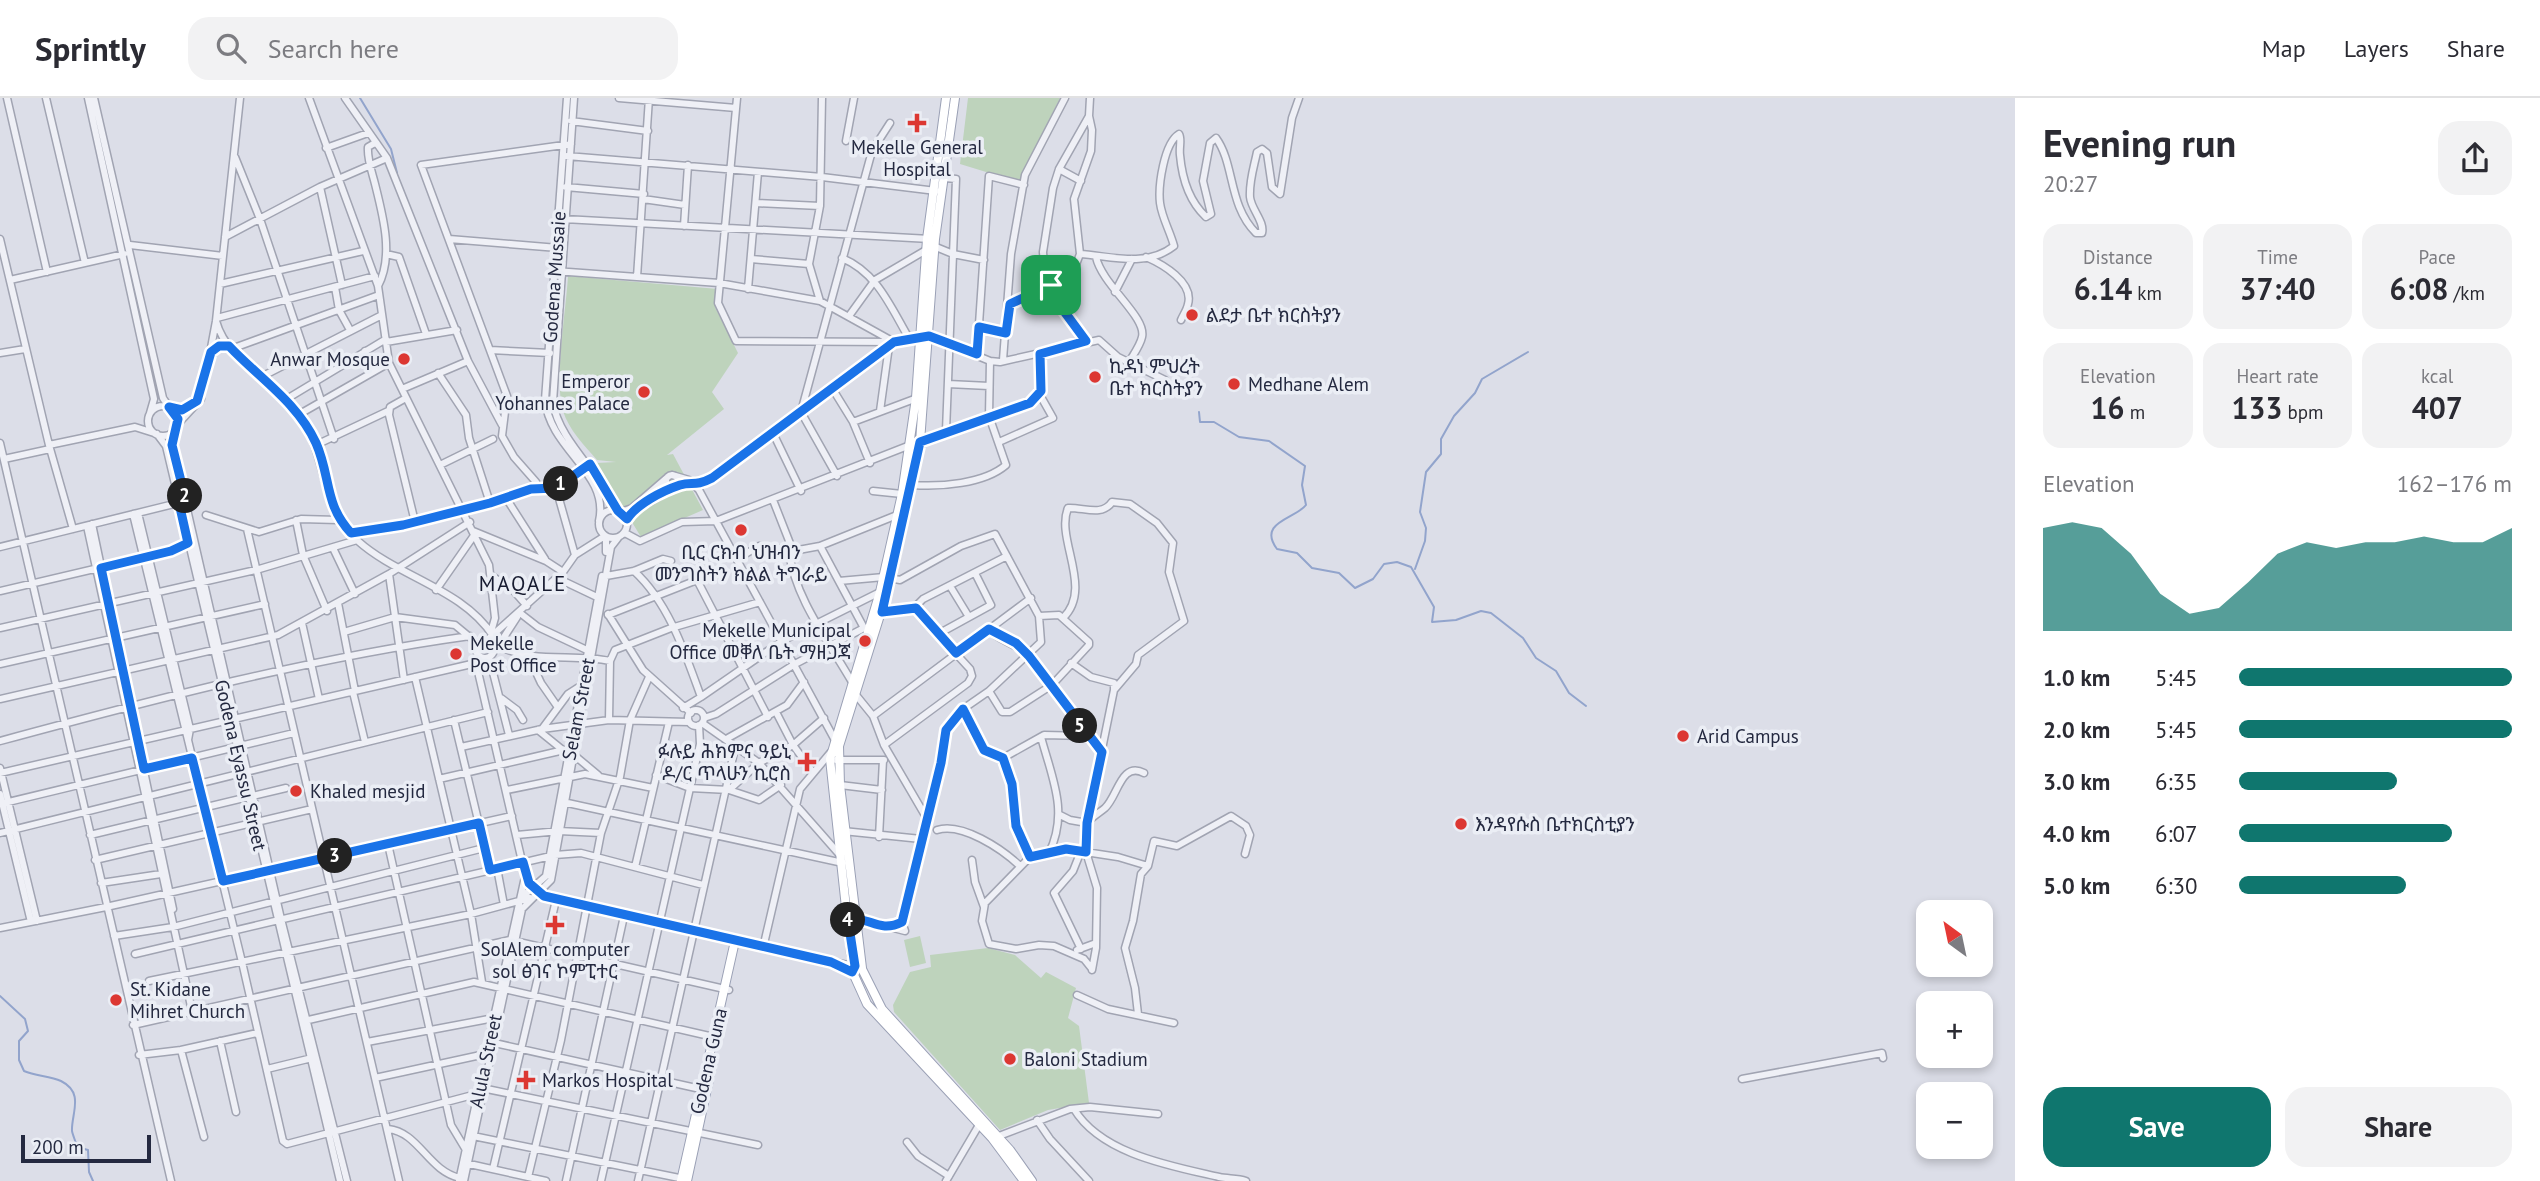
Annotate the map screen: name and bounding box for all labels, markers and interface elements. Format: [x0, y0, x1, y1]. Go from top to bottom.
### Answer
search box [188, 17, 678, 80]
text: Sprintly [35, 27, 146, 70]
icon: search [212, 29, 250, 67]
text: Search here [268, 32, 399, 65]
text: Map [2262, 33, 2306, 64]
text: Layers [2344, 33, 2409, 64]
text: Share [2447, 33, 2505, 64]
marker: Mekelle General Hospital [907, 113, 927, 133]
text: Evening run [2043, 118, 2236, 167]
button: share [2438, 121, 2512, 195]
place label: Mekelle General Hospital [851, 135, 983, 181]
text: 20:27 [2043, 169, 2098, 198]
street label: Godena Mussaie [537, 210, 571, 344]
text: Distance [2083, 245, 2153, 269]
text: Time [2257, 245, 2298, 269]
text: Pace [2419, 245, 2456, 269]
pin [1021, 255, 1081, 315]
icon: arrive [1032, 266, 1070, 304]
text: 6.14 [2074, 269, 2132, 308]
text: 37:40 [2239, 269, 2316, 308]
text: 6:08 [2389, 269, 2449, 308]
text: km [2132, 281, 2162, 305]
text: /km [2449, 281, 2485, 305]
place label: ልደታ ቤተ ክርስትያን [1206, 303, 1341, 327]
marker: ልደታ ቤተ ክርስትያን [1184, 307, 1200, 323]
place label: Anwar Mosque [270, 347, 390, 371]
marker: Anwar Mosque [396, 351, 412, 367]
place label: ኪዳነ ምህረት ቤተ ክርስትያን [1109, 354, 1203, 400]
text: Elevation [2080, 364, 2156, 388]
text: Heart rate [2236, 364, 2319, 388]
text: kcal [2421, 364, 2453, 388]
place label: Emperor Yohannes Palace [495, 369, 631, 415]
marker: ኪዳነ ምህረት ቤተ ክርስትያን [1087, 369, 1103, 385]
place label: Medhane Alem [1248, 372, 1369, 396]
marker: Medhane Alem [1226, 376, 1242, 392]
marker: Emperor Yohannes Palace [636, 384, 652, 400]
text: 16 [2091, 388, 2125, 427]
text: 133 [2231, 388, 2282, 427]
text: 407 [2412, 388, 2463, 427]
text: m [2125, 400, 2145, 424]
text: bpm [2282, 400, 2324, 424]
pin: 1 [544, 466, 578, 502]
text: Elevation [2043, 469, 2135, 498]
text: 162–176 m [2397, 469, 2512, 498]
text: 1 [555, 471, 566, 495]
pin: 2 [168, 478, 202, 514]
text: 2 [179, 483, 190, 507]
marker: ቢር ርክብ ህዝብን መንግስትን ክልል ትግራይ [733, 522, 749, 538]
place label: ቢር ርክብ ህዝብን መንግስትን ክልል ትግራይ [654, 540, 828, 586]
district label: MAQALE [479, 570, 567, 597]
place label: Mekelle Municipal Office መቐለ ቤት ማዘጋጃ [670, 618, 851, 664]
place label: Mekelle Post Office [470, 631, 557, 677]
marker: Mekelle Municipal Office መቐለ ቤት ማዘጋጃ [857, 633, 873, 649]
marker: Mekelle Post Office [448, 646, 464, 662]
street label: Selam Street [556, 655, 600, 762]
text: 1.0 km [2043, 663, 2110, 692]
text: 5:45 [2155, 663, 2198, 692]
street label: Godena Eyassu Street [210, 677, 272, 853]
pin: 5 [1062, 708, 1098, 744]
text: 5 [1074, 713, 1085, 737]
text: 2.0 km [2043, 715, 2110, 744]
text: 5:45 [2155, 715, 2198, 744]
place label: Arid Campus [1697, 724, 1799, 748]
marker: Arid Campus [1675, 728, 1691, 744]
place label: ፉሉይ ሕክምና ዓይኒ ዶ/ር ጥላሁን ኪሮስ [658, 739, 791, 785]
marker: ፉሉይ ሕክምና ዓይኒ ዶ/ር ጥላሁን ኪሮስ [797, 752, 817, 772]
text: 3.0 km [2043, 767, 2110, 796]
text: 6:35 [2155, 767, 2198, 796]
place label: Khaled mesjid [310, 779, 425, 803]
marker: Khaled mesjid [288, 783, 304, 799]
place label: እንዳየሱስ ቤተክርስቲያን [1475, 812, 1635, 836]
marker: እንዳየሱስ ቤተክርስቲያን [1453, 816, 1469, 832]
text: 4.0 km [2043, 819, 2110, 848]
text: 6:07 [2155, 819, 2198, 848]
pin: 3 [318, 838, 352, 874]
text: 3 [329, 843, 340, 867]
text: 5.0 km [2043, 871, 2110, 900]
text: 6:30 [2155, 871, 2198, 900]
north arrow [1916, 900, 1993, 976]
map controls [1916, 900, 1993, 1159]
pin: 4 [830, 902, 866, 938]
text: 4 [842, 907, 853, 931]
marker: SolAlem computer sol ፅገና ኮምፒተር [545, 915, 565, 935]
place label: SolAlem computer sol ፅገና ኮምፒተር [480, 937, 630, 983]
place label: St. Kidane Mihret Church [130, 977, 245, 1023]
button: + [1916, 991, 1993, 1068]
marker: St. Kidane Mihret Church [108, 992, 124, 1008]
street label: Godena Guna [684, 1006, 732, 1116]
street label: Alula Street [463, 1011, 507, 1110]
place label: Baloni Stadium [1024, 1047, 1148, 1071]
marker: Baloni Stadium [1002, 1051, 1018, 1067]
place label: Markos Hospital [542, 1068, 673, 1092]
marker: Markos Hospital [516, 1070, 536, 1090]
button: − [1916, 1082, 1993, 1159]
button: Save [2043, 1087, 2271, 1167]
button: Share [2285, 1087, 2512, 1167]
scale bar [21, 1132, 150, 1164]
text: 200 m [32, 1135, 84, 1159]

